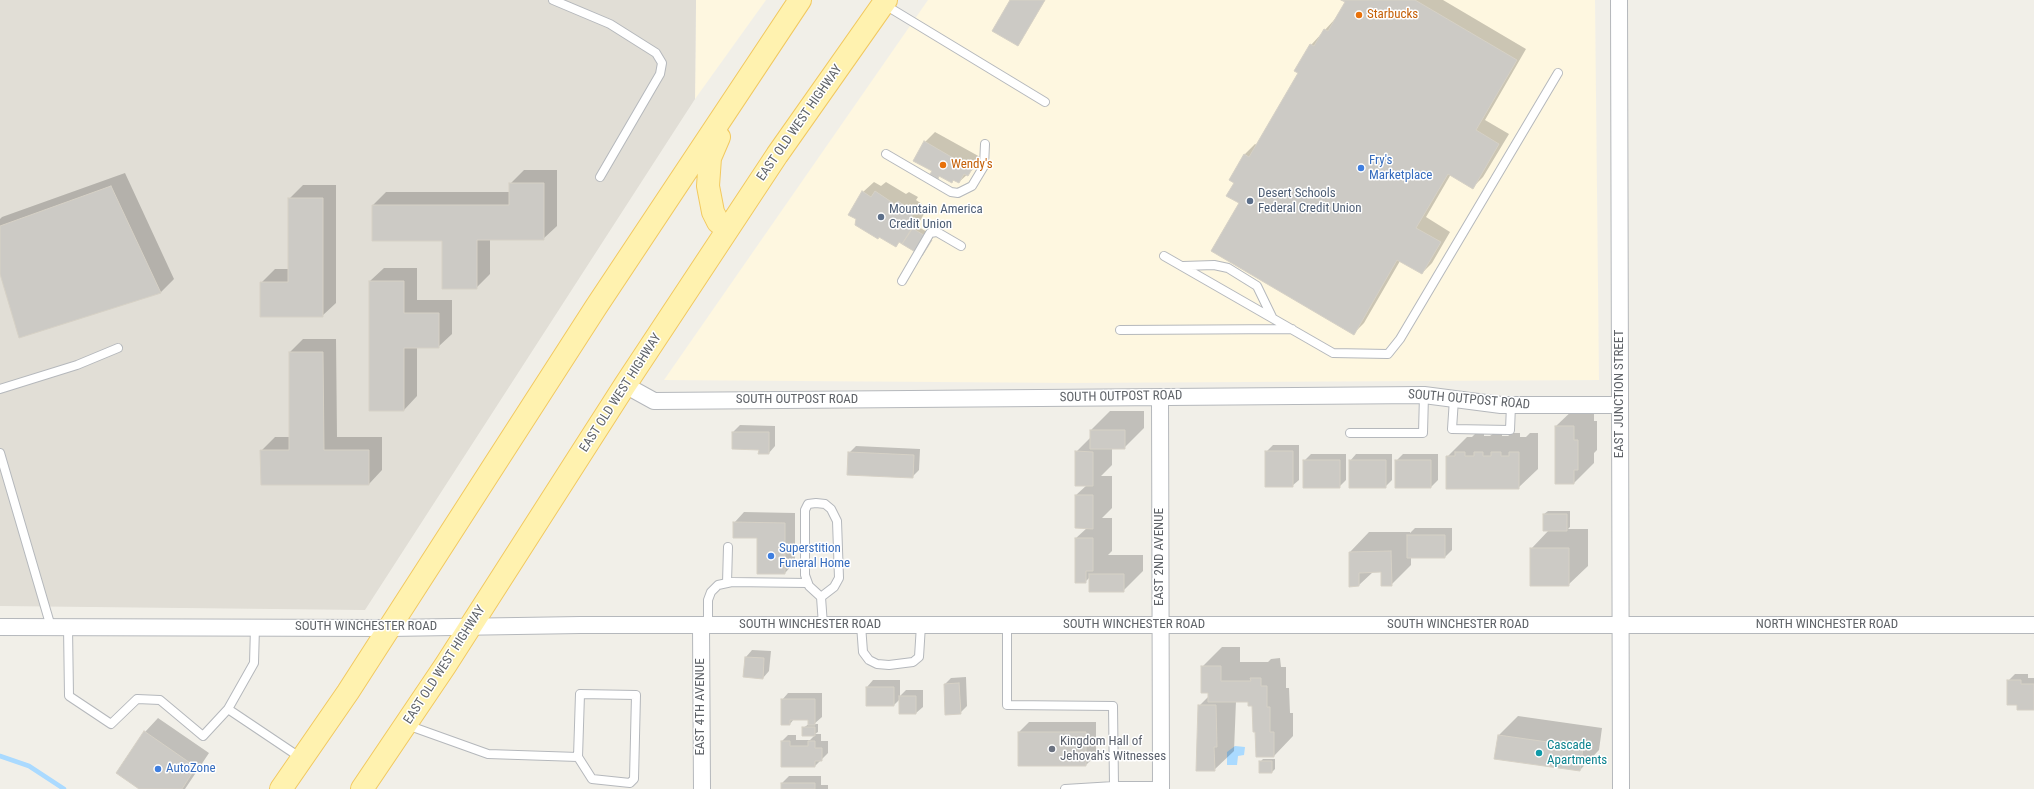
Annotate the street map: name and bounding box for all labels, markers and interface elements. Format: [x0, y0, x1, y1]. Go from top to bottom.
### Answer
place label: Starbucks [1367, 7, 1418, 23]
marker: Starbucks [1354, 10, 1364, 20]
street label: EAST OLD WEST HIGHWAY [754, 62, 846, 184]
place label: Fry's Marketplace [1369, 153, 1432, 184]
place label: Wendy's [951, 157, 993, 173]
marker: Wendy's [938, 160, 948, 170]
marker: Fry's Marketplace [1356, 163, 1366, 173]
place label: Desert Schools Federal Credit Union [1258, 186, 1362, 217]
marker: Desert Schools Federal Credit Union [1245, 196, 1255, 206]
place label: Mountain America Credit Union [889, 202, 983, 233]
marker: Mountain America Credit Union [876, 212, 886, 222]
street label: EAST JUNCTION STREET [1612, 330, 1628, 458]
street label: EAST OLD WEST HIGHWAY [577, 331, 665, 455]
street label: SOUTH OUTPOST ROAD [1407, 387, 1531, 413]
street label: SOUTH OUTPOST ROAD [1060, 388, 1182, 406]
street label: SOUTH OUTPOST ROAD [736, 392, 858, 408]
street label: EAST 2ND AVENUE [1152, 508, 1168, 606]
place label: Superstition Funeral Home [779, 541, 850, 572]
marker: Superstition Funeral Home [766, 551, 776, 561]
street label: EAST OLD WEST HIGHWAY [401, 603, 489, 727]
street label: SOUTH WINCHESTER ROAD [739, 617, 881, 633]
street label: SOUTH WINCHESTER ROAD [1063, 617, 1205, 633]
street label: SOUTH WINCHESTER ROAD [1387, 617, 1529, 633]
street label: NORTH WINCHESTER ROAD [1756, 617, 1898, 633]
street label: SOUTH WINCHESTER ROAD [295, 619, 437, 635]
street label: EAST 4TH AVENUE [693, 658, 709, 756]
place label: Kingdom Hall of Jehovah's Witnesses [1060, 734, 1166, 765]
place label: Cascade Apartments [1547, 738, 1607, 769]
marker: Kingdom Hall of Jehovah's Witnesses [1047, 744, 1057, 754]
marker: Cascade Apartments [1534, 748, 1544, 758]
place label: AutoZone [166, 761, 216, 777]
marker: AutoZone [153, 764, 163, 774]

